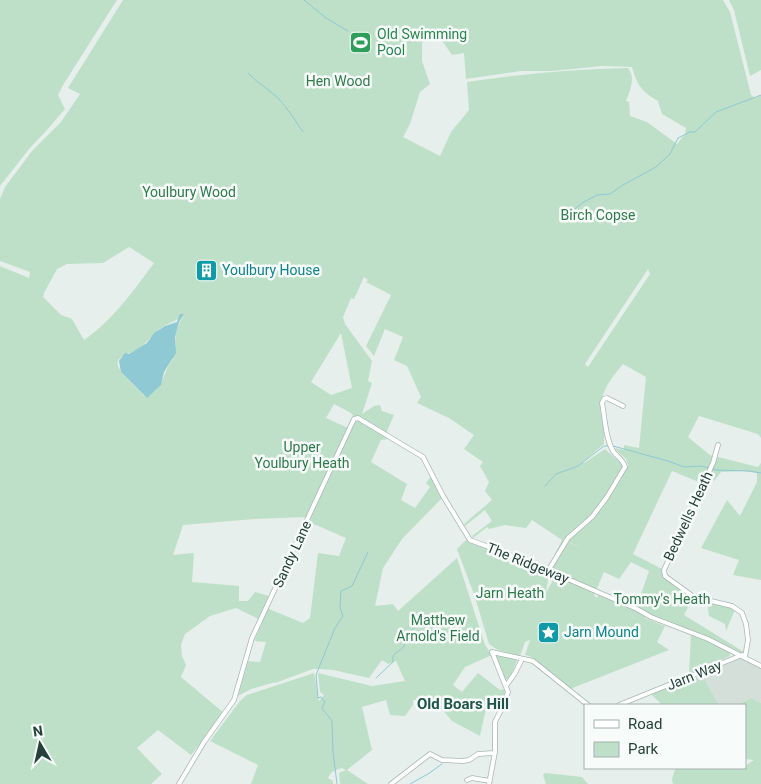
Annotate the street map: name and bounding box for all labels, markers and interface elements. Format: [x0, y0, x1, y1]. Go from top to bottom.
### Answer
place label: Old Swimming Pool [377, 26, 467, 58]
sports icon: Old Swimming Pool [349, 30, 373, 54]
park label: Hen Wood [306, 73, 370, 89]
park label: Youlbury Wood [142, 184, 236, 200]
park label: Birch Copse [561, 207, 635, 223]
building icon: Youlbury House [194, 258, 218, 282]
place label: Youlbury House [222, 262, 320, 278]
park label: Upper Youlbury Heath [255, 439, 349, 471]
street label: Bedwells Heath [660, 469, 716, 563]
street label: Sandy Lane [270, 518, 314, 590]
street label: The Ridgeway [485, 539, 572, 587]
park label: Jarn Heath [476, 585, 544, 601]
park label: Tommy's Heath [614, 591, 710, 607]
park label: Matthew Arnold's Field [396, 612, 480, 644]
place icon: Jarn Mound [536, 620, 560, 644]
place label: Jarn Mound [564, 624, 639, 640]
street label: Jarn Way [664, 657, 724, 693]
district label: Old Boars Hill [417, 695, 509, 713]
legend [584, 704, 746, 769]
text: Road [628, 715, 662, 733]
north arrow [15, 719, 65, 769]
text: N [32, 722, 44, 740]
text: Park [628, 740, 659, 758]

